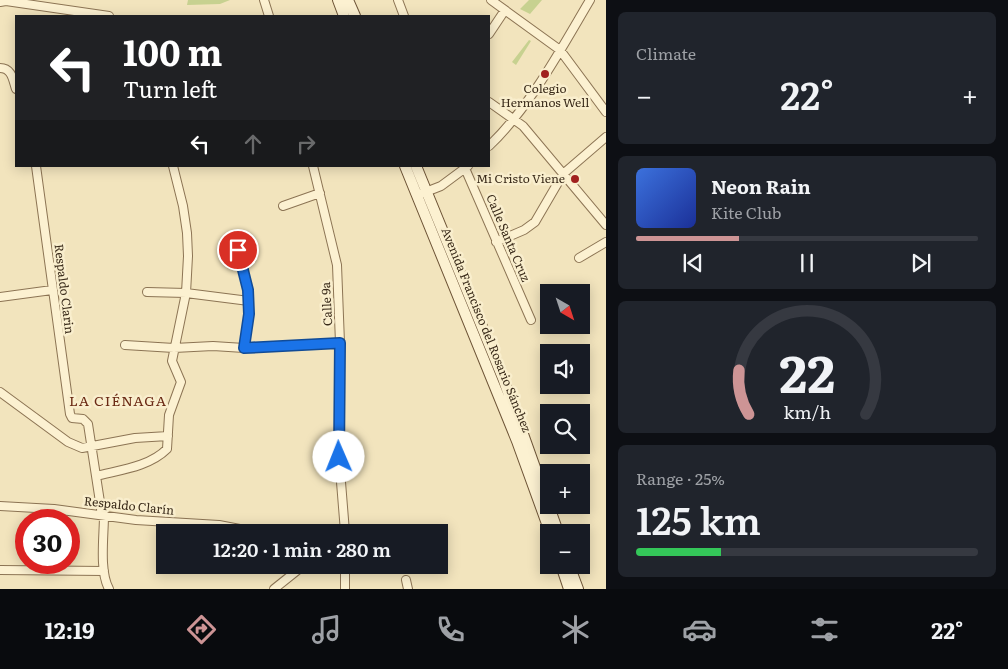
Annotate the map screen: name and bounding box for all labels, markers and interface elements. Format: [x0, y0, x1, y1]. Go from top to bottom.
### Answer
text: 100 m [123, 25, 223, 77]
icon: left [40, 35, 105, 100]
text: Climate [636, 41, 696, 65]
text: 22° [780, 65, 834, 122]
marker: Colegio Hermanos Well [539, 68, 551, 80]
text: Turn left [123, 72, 217, 105]
text: − [636, 73, 652, 115]
text: + [962, 73, 978, 115]
place label: Colegio Hermanos Well [501, 79, 589, 111]
icon: left [186, 130, 214, 158]
icon: ahead [239, 130, 267, 158]
icon: right [292, 130, 320, 158]
place label: Mi Cristo Viene [476, 169, 565, 187]
text: Neon Rain [711, 172, 811, 200]
marker: Mi Cristo Viene [569, 173, 581, 185]
street label: Calle Santa Cruz [482, 191, 536, 284]
text: Kite Club [711, 200, 782, 224]
street label: Avenida Francisco del Rosario Sánchez [437, 225, 536, 435]
pin [217, 229, 259, 271]
icon: arrive [224, 236, 252, 264]
street label: Respaldo Clarin [51, 243, 79, 335]
icon: previous [679, 249, 707, 277]
icon: pause [793, 249, 821, 277]
icon: next [907, 249, 935, 277]
street label: Calle 9a [316, 281, 336, 327]
north arrow [540, 284, 590, 334]
map controls [540, 284, 590, 574]
text: 22 [779, 332, 835, 409]
button: sound [540, 344, 590, 394]
district label: LA CIÉNAGA [69, 390, 167, 410]
text: km/h [783, 398, 831, 425]
button: search [540, 404, 590, 454]
position arrow [312, 430, 364, 482]
button: + [540, 464, 590, 514]
text: Range · 25% [636, 466, 725, 490]
text: 125 km [636, 490, 761, 547]
street label: Respaldo Clarín [83, 491, 175, 519]
speed limit sign: 30 [15, 509, 80, 574]
button: − [540, 524, 590, 574]
text: 12:20 · 1 min · 280 m [213, 535, 391, 563]
icon: directions [184, 612, 219, 647]
icon: music [309, 612, 344, 647]
icon: phone [433, 612, 468, 647]
icon: climate [558, 612, 593, 647]
icon: car [682, 612, 717, 647]
icon: filters [807, 612, 842, 647]
text: 12:19 [45, 613, 95, 646]
text: 22° [931, 613, 963, 646]

